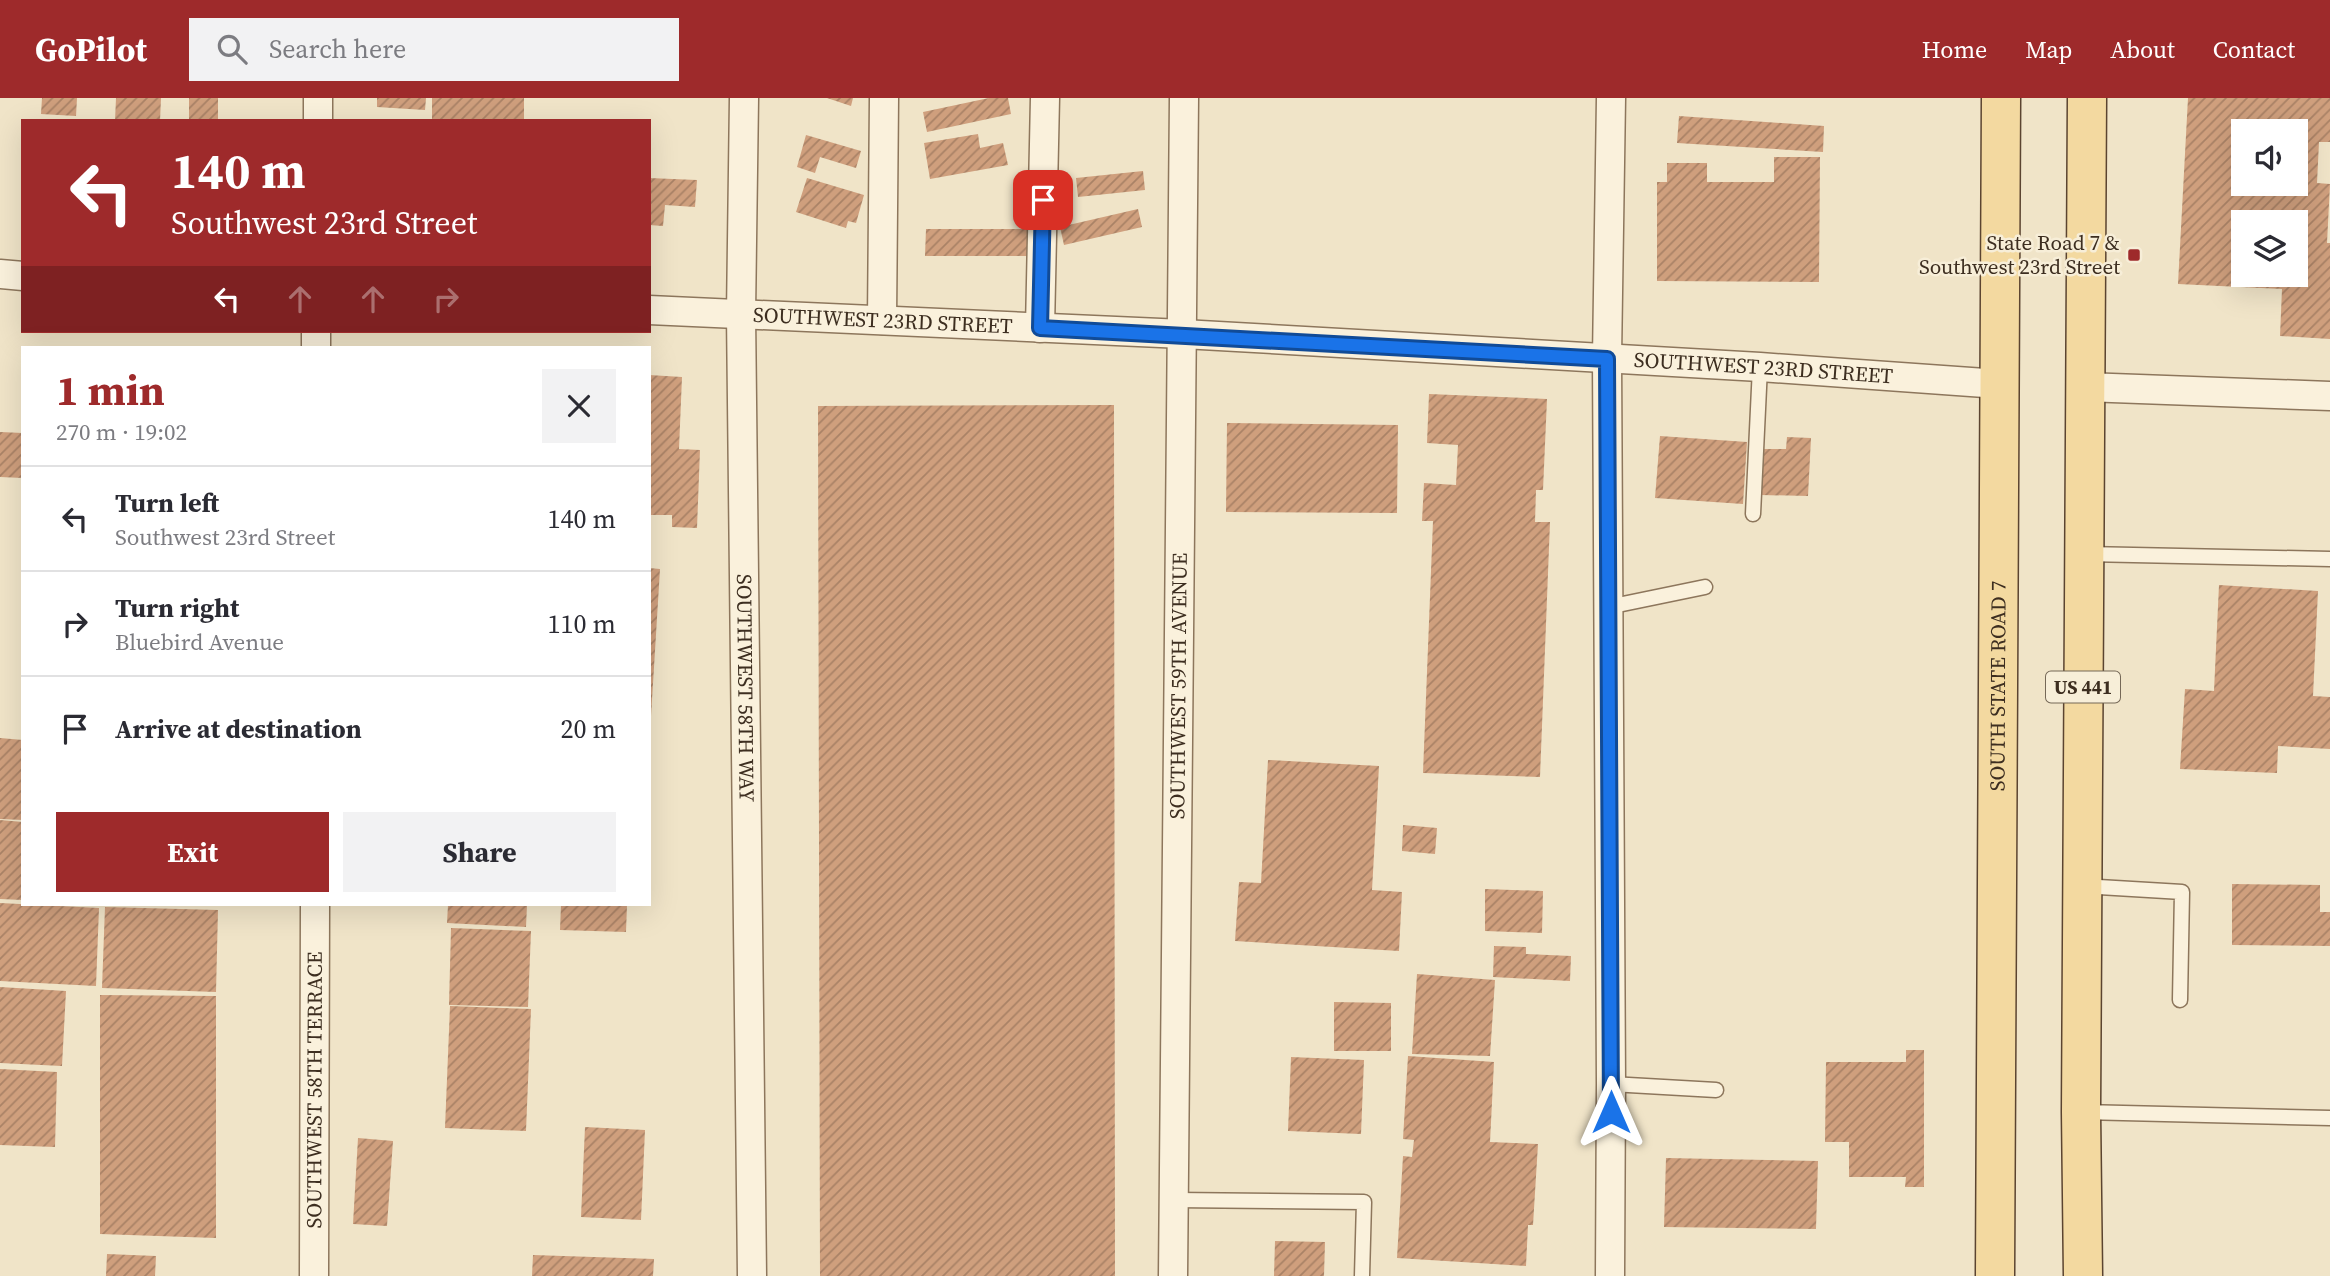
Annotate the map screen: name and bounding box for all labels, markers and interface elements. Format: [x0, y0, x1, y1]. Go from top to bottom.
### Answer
search box [189, 18, 679, 81]
text: GoPilot [35, 27, 147, 72]
icon: search [213, 30, 251, 68]
text: Search here [269, 31, 406, 67]
text: Home [1922, 33, 1987, 66]
text: Map [2025, 33, 2072, 66]
text: About [2110, 33, 2175, 66]
text: Contact [2213, 33, 2295, 66]
map controls [2231, 119, 2308, 287]
button: sound [2231, 119, 2308, 196]
text: 140 m [171, 137, 306, 204]
icon: left [56, 147, 147, 238]
pin [1013, 170, 1073, 230]
icon: arrive [1024, 181, 1062, 219]
text: Southwest 23rd Street [171, 201, 477, 245]
button: layers [2231, 210, 2308, 287]
place label: State Road 7 & Southwest 23rd Street [1919, 228, 2120, 281]
marker: State Road 7 & Southwest 23rd Street [2126, 247, 2142, 263]
icon: left [208, 280, 246, 318]
icon: ahead [281, 280, 319, 318]
icon: ahead [354, 280, 392, 318]
icon: right [427, 280, 465, 318]
street label: SOUTHWEST 23RD STREET [752, 300, 1013, 340]
street label: SOUTHWEST 23RD STREET [1633, 345, 1894, 390]
text: 1 min [56, 361, 165, 419]
button: close [542, 369, 616, 443]
text: 270 m · 19:02 [56, 416, 187, 448]
text: Turn left [115, 485, 219, 521]
icon: left [56, 500, 94, 538]
text: 140 m [548, 501, 616, 537]
text: Southwest 23rd Street [115, 521, 335, 553]
street label: SOUTHWEST 59TH AVENUE [1162, 553, 1194, 819]
street label: SOUTHWEST 58TH WAY [730, 574, 762, 803]
street label: SOUTH STATE ROAD 7 [1982, 581, 2013, 791]
text: Turn right [115, 590, 239, 626]
icon: right [56, 605, 94, 643]
text: 110 m [548, 606, 616, 642]
text: Bluebird Avenue [115, 626, 284, 658]
road number: US 441 [2046, 672, 2120, 702]
icon: arrive [56, 710, 94, 748]
text: Arrive at destination [115, 711, 362, 747]
text: 20 m [561, 711, 616, 747]
button: Exit [56, 812, 329, 892]
button: Share [343, 812, 616, 892]
street label: SOUTHWEST 58TH TERRACE [299, 952, 329, 1228]
position arrow [1574, 1075, 1648, 1149]

